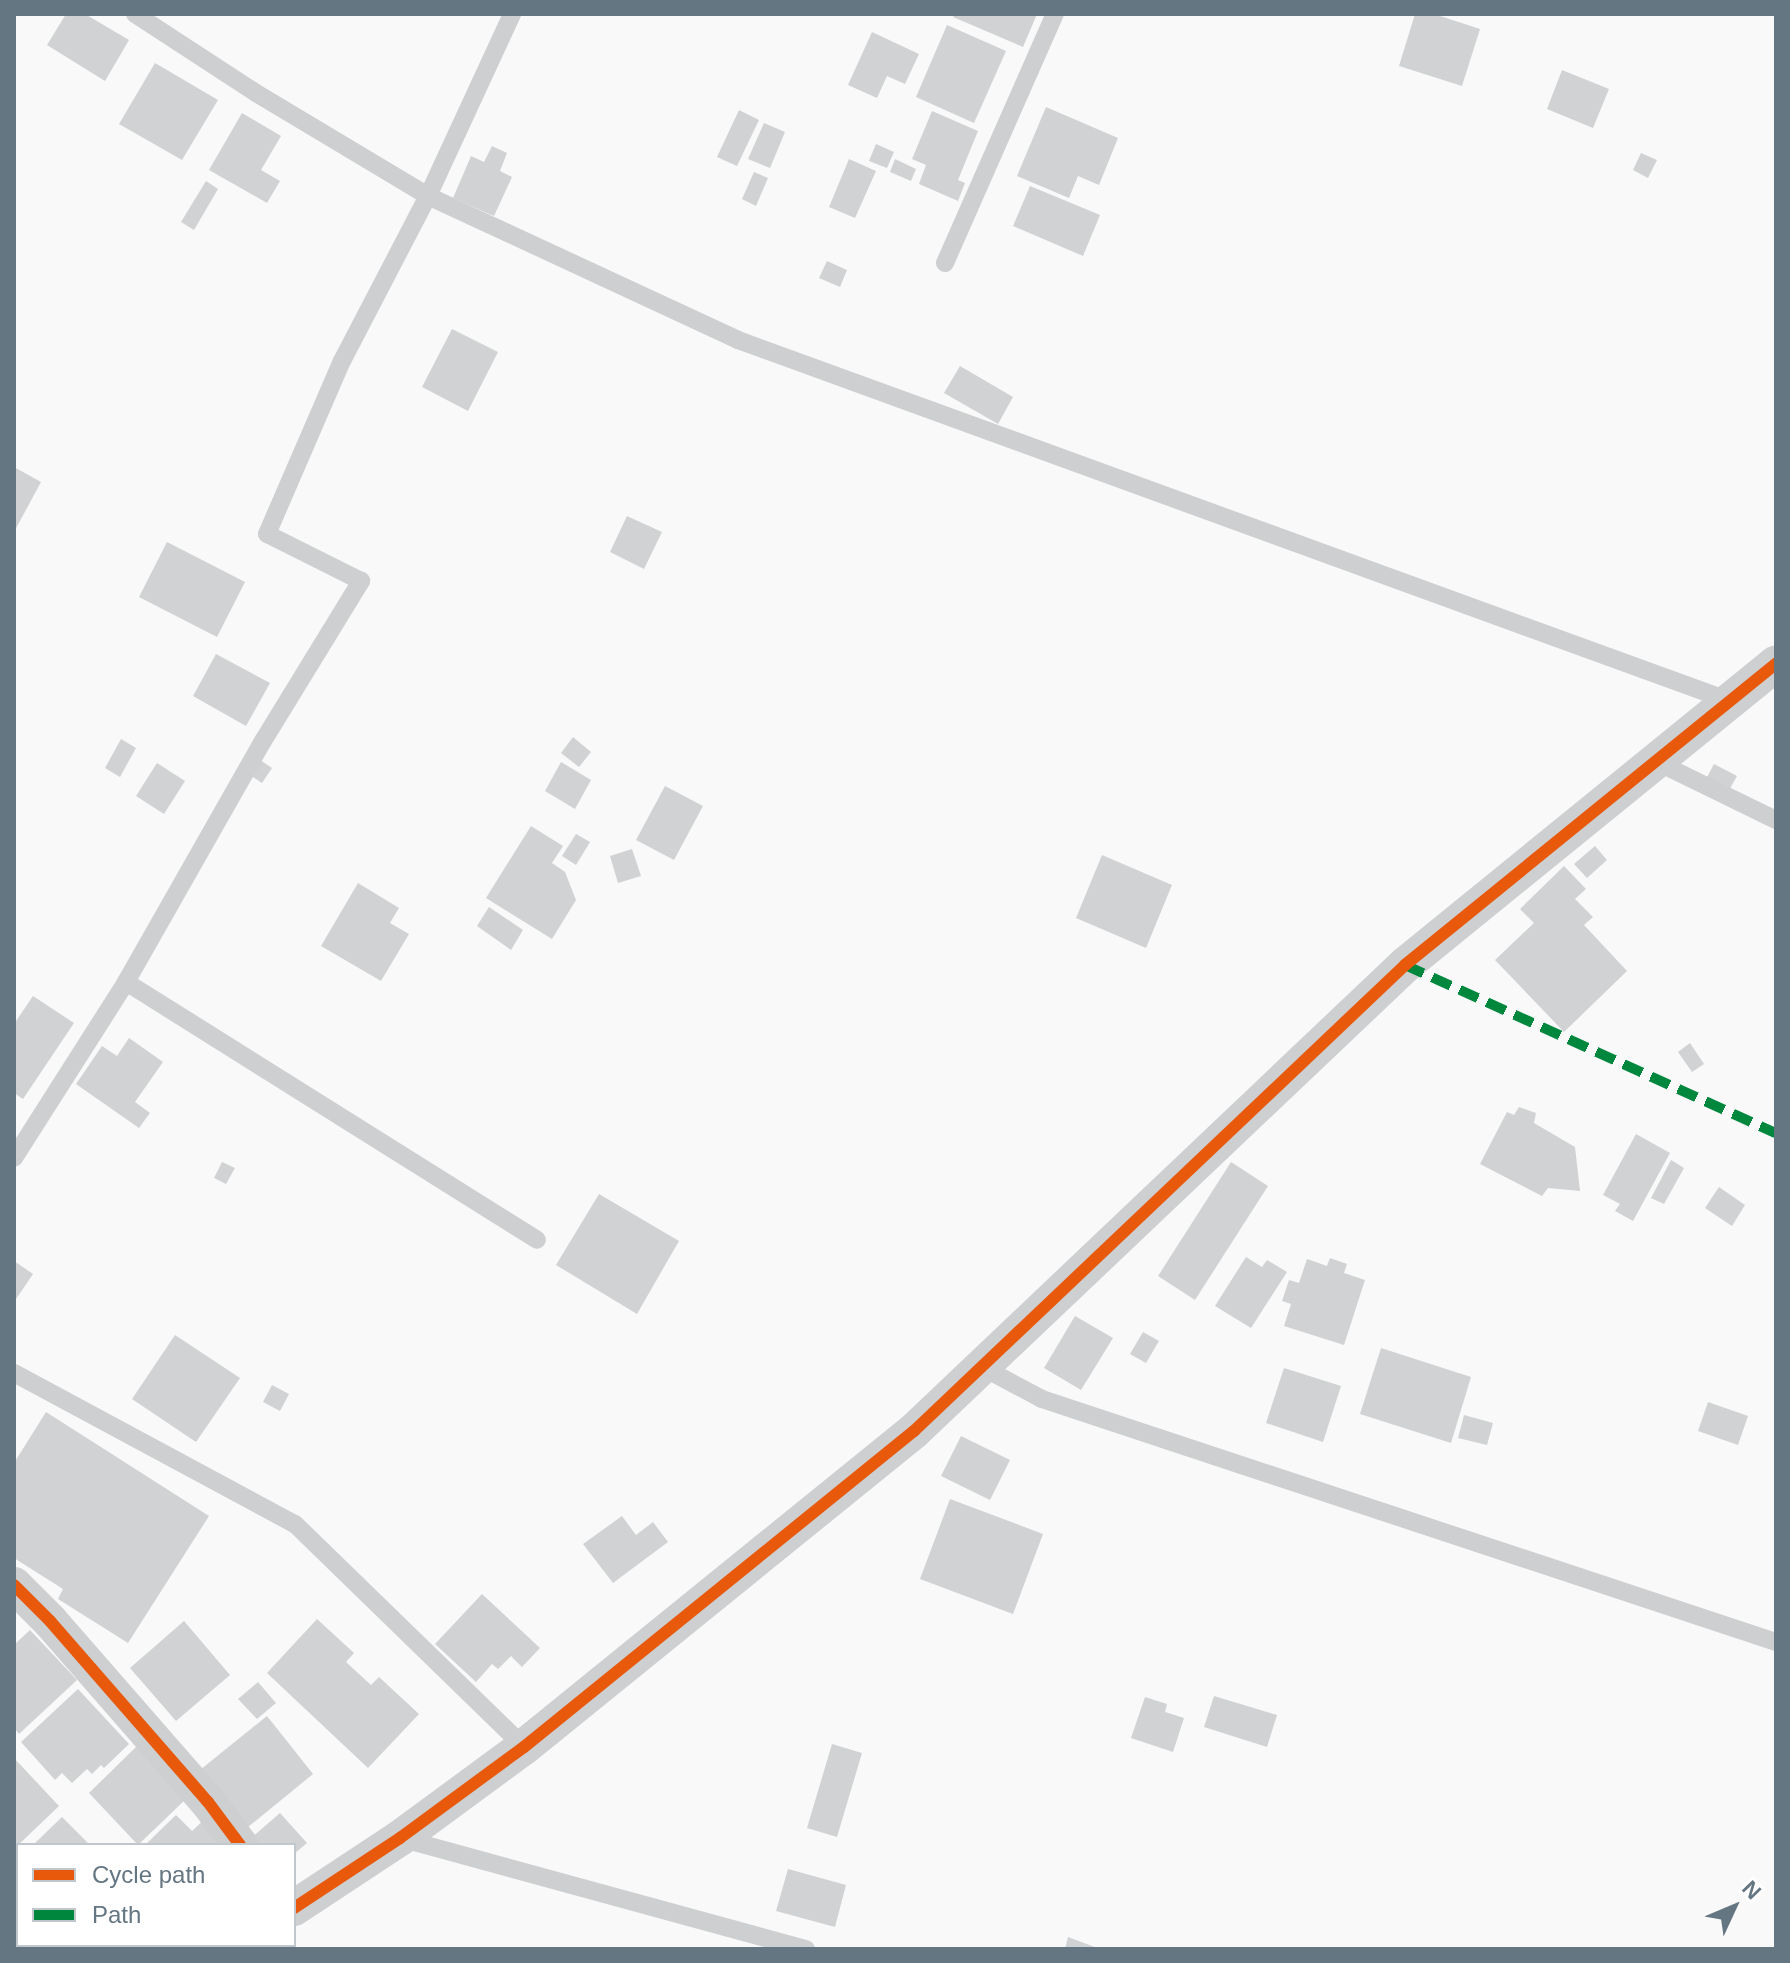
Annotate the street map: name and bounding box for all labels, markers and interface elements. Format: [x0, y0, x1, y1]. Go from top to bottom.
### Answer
legend [16, 1843, 296, 1947]
text: Cycle path [92, 1861, 205, 1888]
north arrow [1694, 1867, 1774, 1947]
text: N [1737, 1876, 1766, 1904]
text: Path [92, 1901, 141, 1928]

